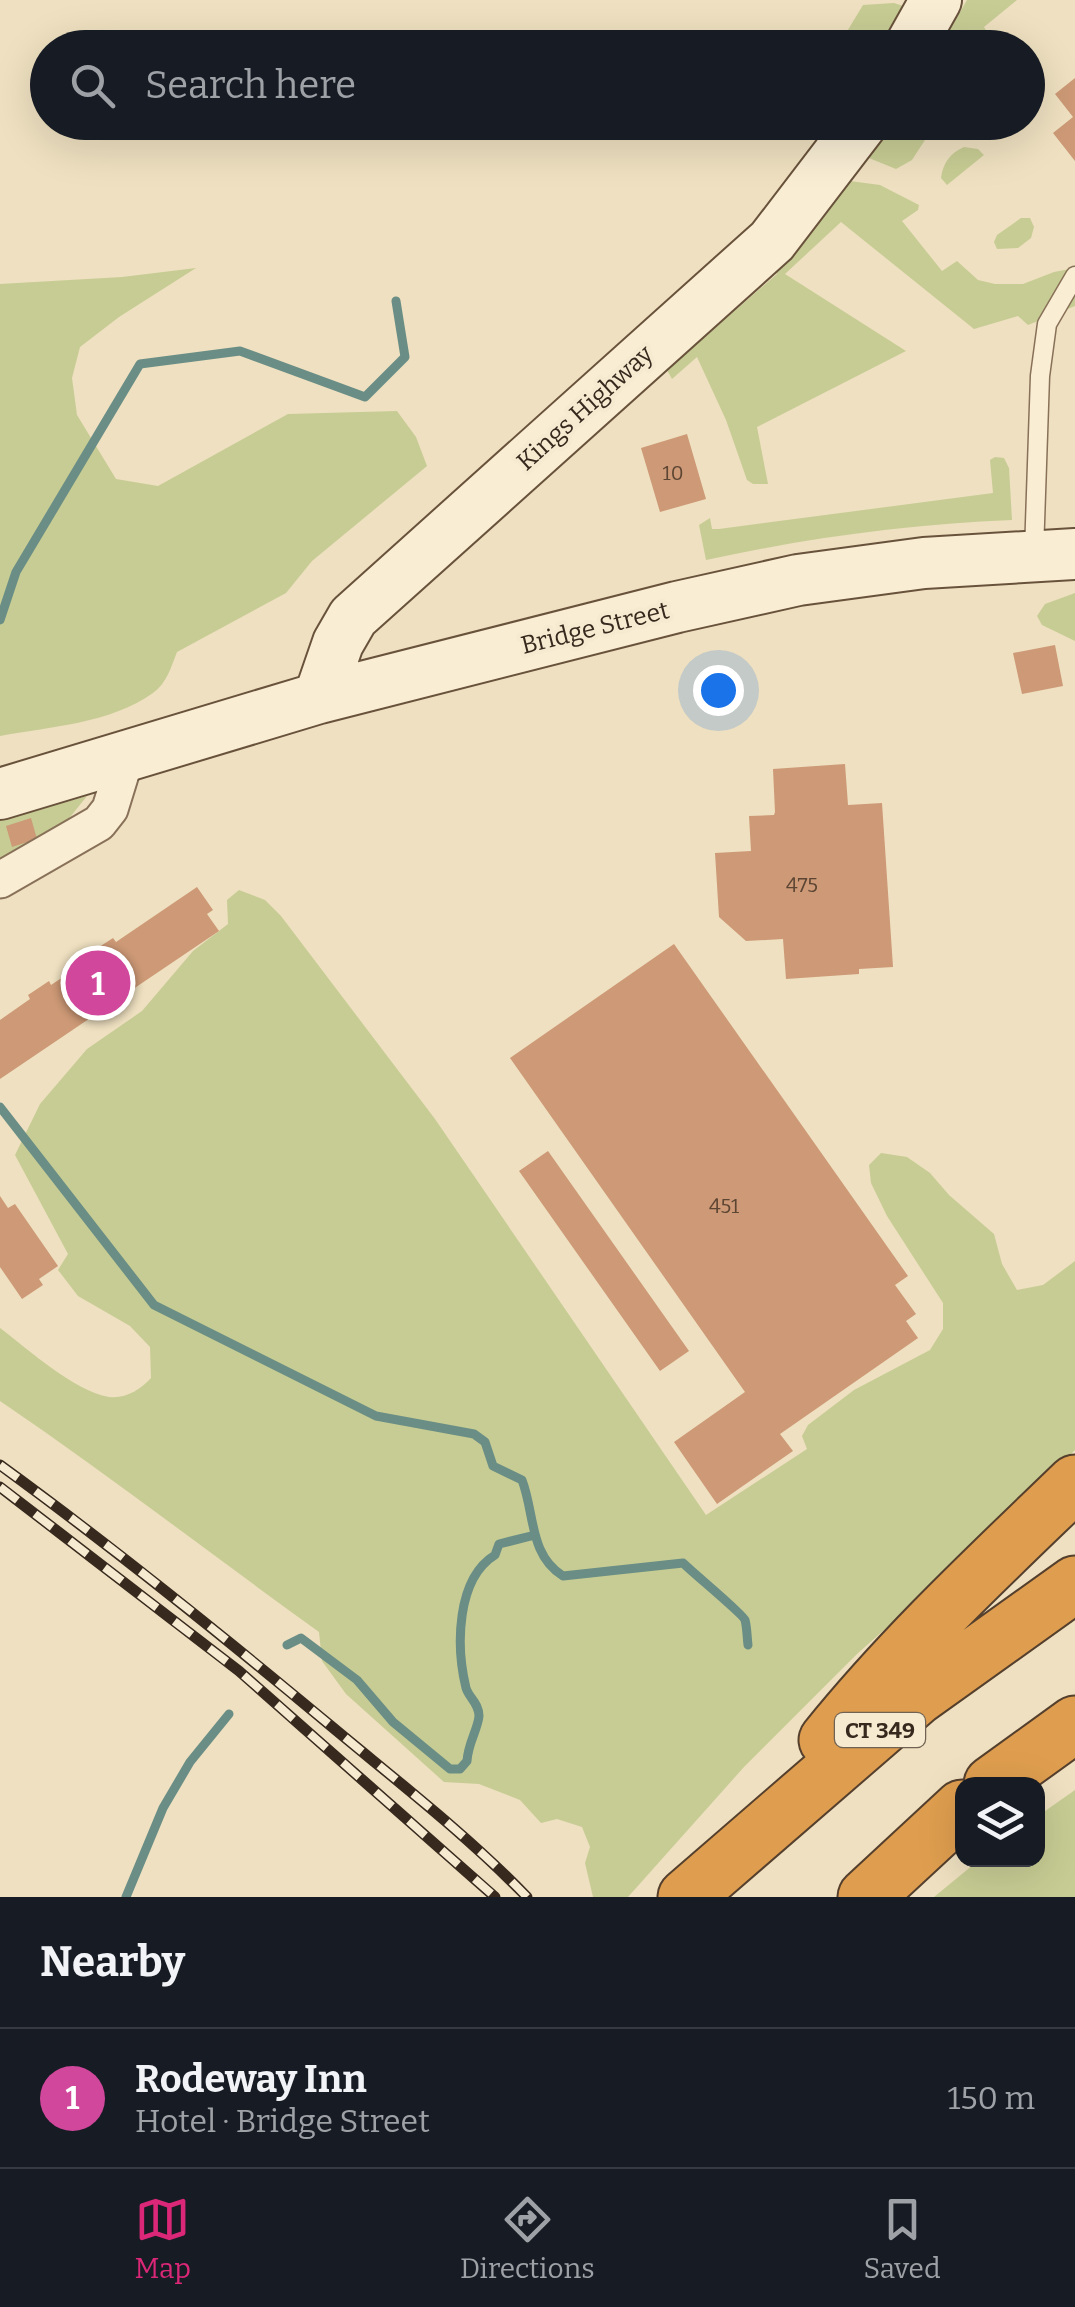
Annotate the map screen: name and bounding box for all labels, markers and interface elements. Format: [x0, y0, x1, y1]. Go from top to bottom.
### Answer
search box [30, 30, 1045, 140]
icon: search [65, 58, 120, 113]
text: Search here [145, 62, 356, 108]
street label: Kings Highway [511, 339, 660, 477]
house number: 10 [663, 461, 683, 485]
street label: Bridge Street [518, 595, 672, 661]
your location [693, 665, 744, 716]
house number: 475 [786, 873, 818, 897]
pin: 1 [66, 946, 130, 1020]
house number: 451 [709, 1194, 739, 1218]
road number: CT 349 [835, 1713, 925, 1747]
map controls [955, 1777, 1045, 1867]
button: layers [955, 1777, 1045, 1867]
text: Nearby [40, 1937, 185, 1987]
text: Rodeway Inn [135, 2056, 367, 2102]
text: 1 [66, 2079, 79, 2117]
text: 150 m [947, 2079, 1035, 2117]
text: Hotel · Bridge Street [135, 2102, 430, 2140]
tab: Map [134, 2192, 191, 2285]
tab: Directions [460, 2192, 595, 2285]
tab: Saved [864, 2192, 941, 2285]

